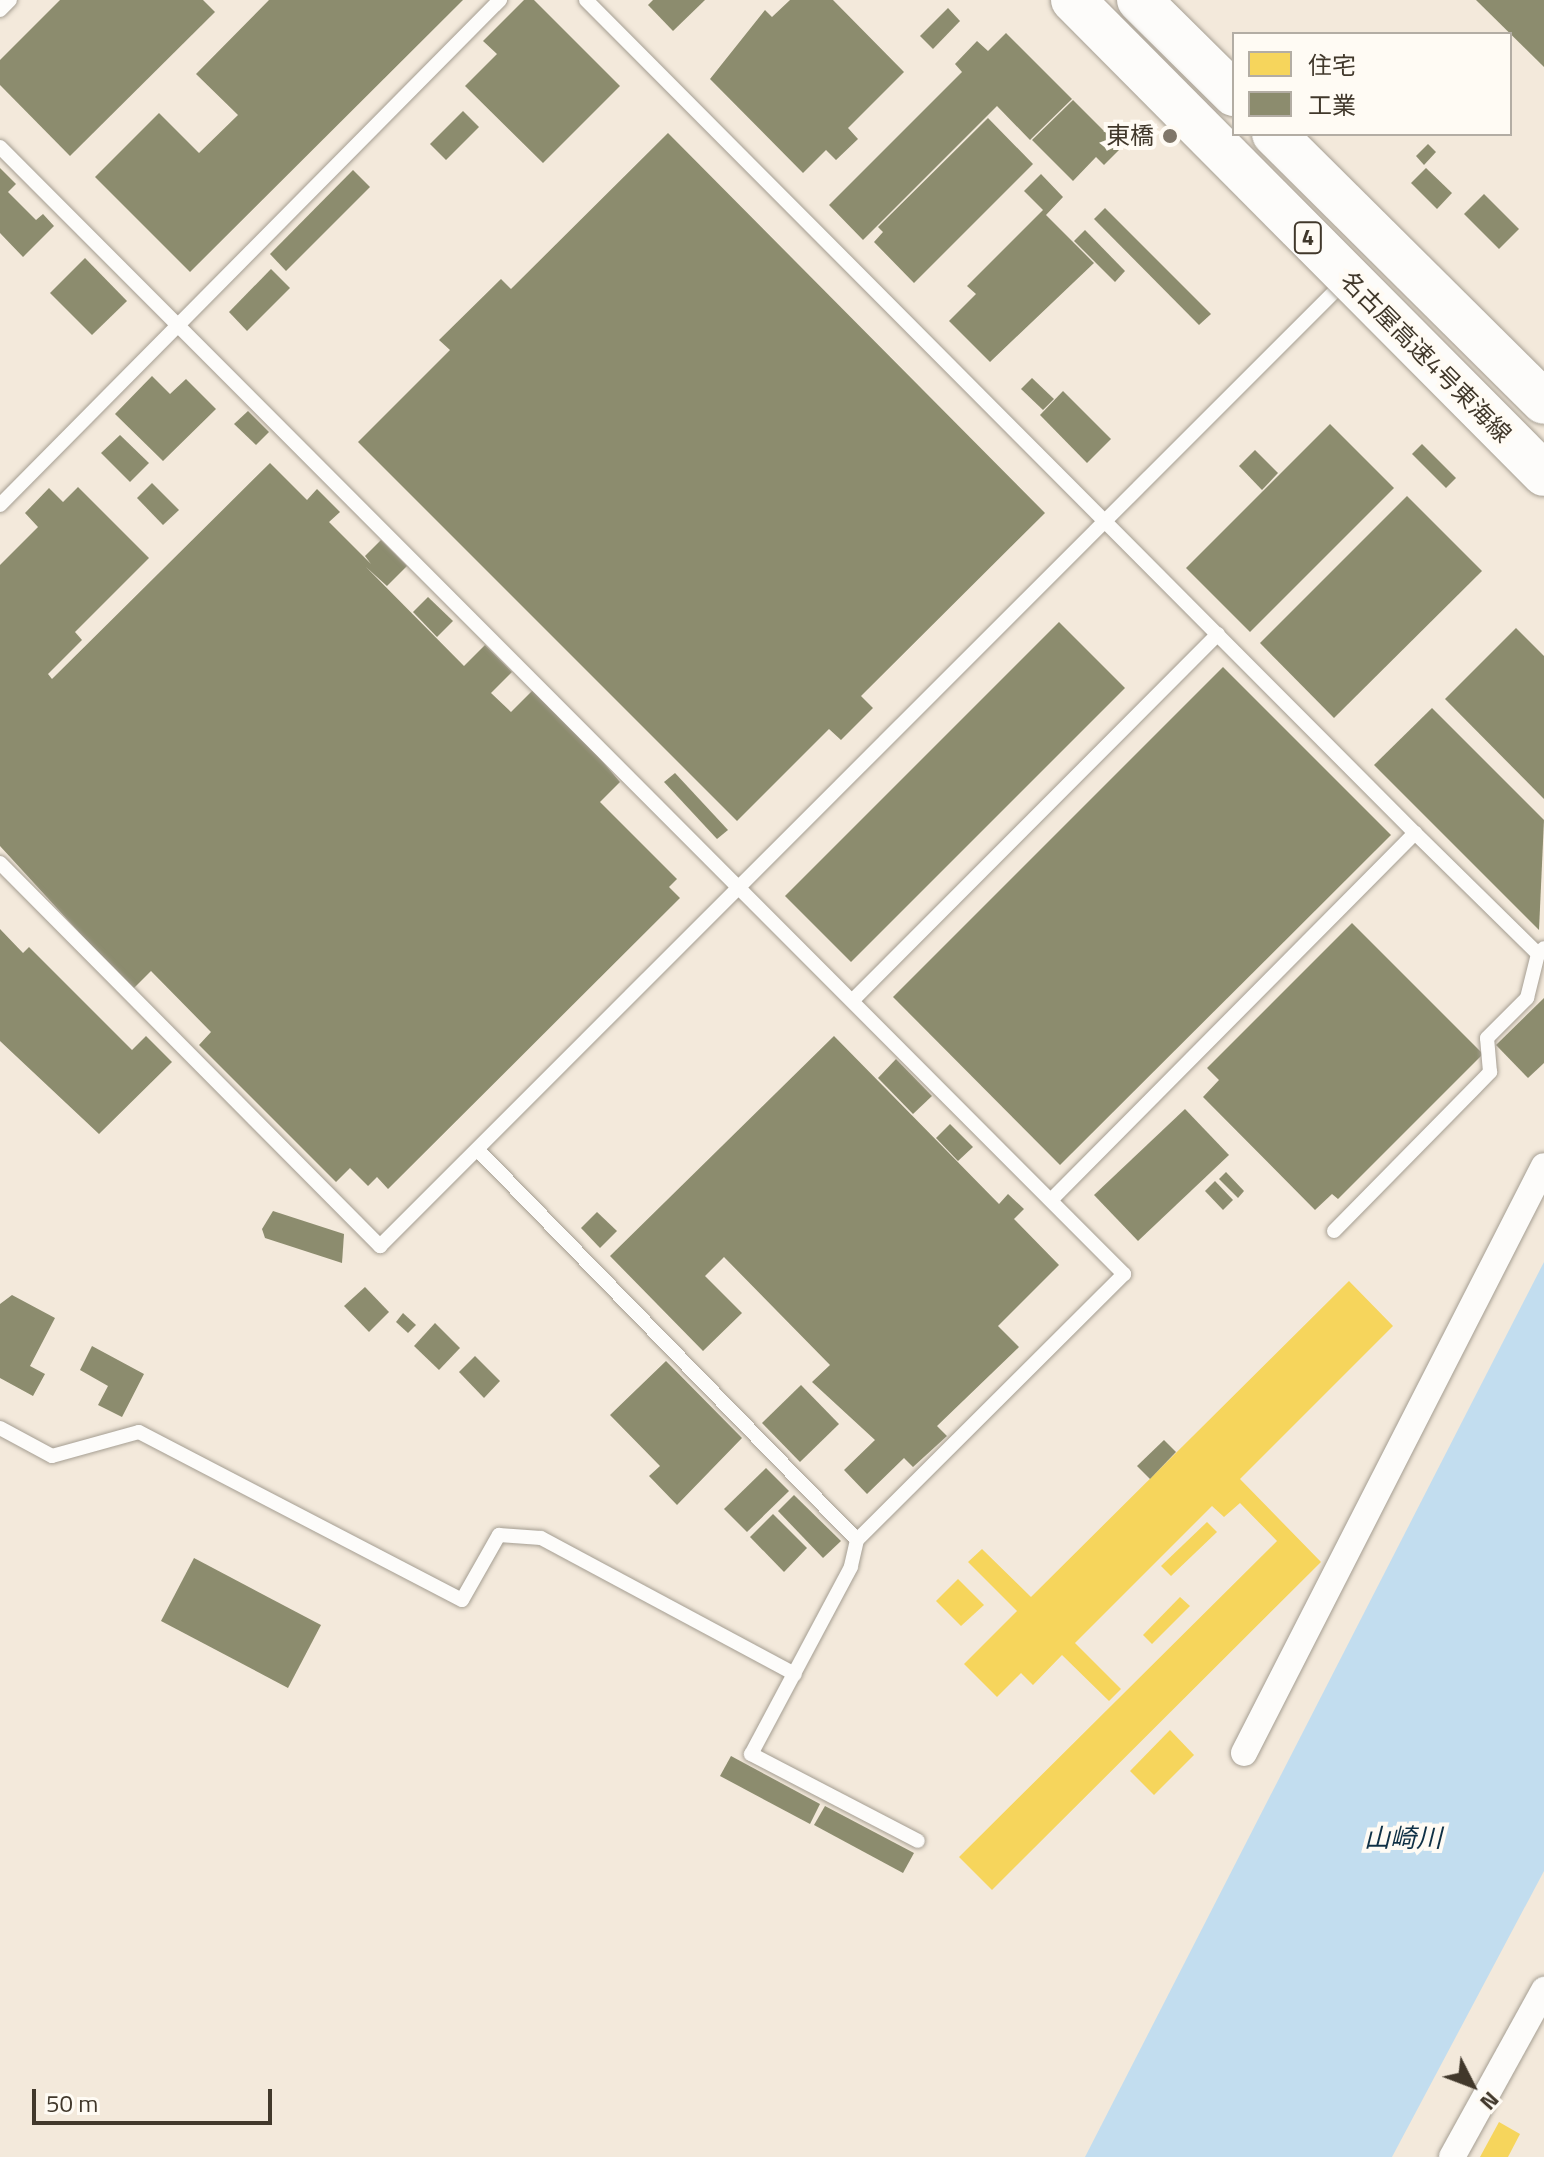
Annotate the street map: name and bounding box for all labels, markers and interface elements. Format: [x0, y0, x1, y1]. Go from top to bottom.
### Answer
legend [1232, 32, 1512, 136]
text: 住宅 [1308, 47, 1356, 83]
text: 工業 [1308, 87, 1356, 123]
place label: 東橋 [1106, 122, 1154, 150]
marker: 東橋 [1161, 127, 1179, 145]
road number: 4 [1292, 220, 1324, 256]
street label: 名古屋高速4号東海線 [1335, 266, 1517, 448]
water label: 山崎川 [1364, 1822, 1442, 1854]
north arrow [1432, 2045, 1512, 2125]
scale bar [36, 2073, 276, 2123]
text: N [1472, 2084, 1508, 2118]
text: 50 m [46, 2085, 98, 2121]

